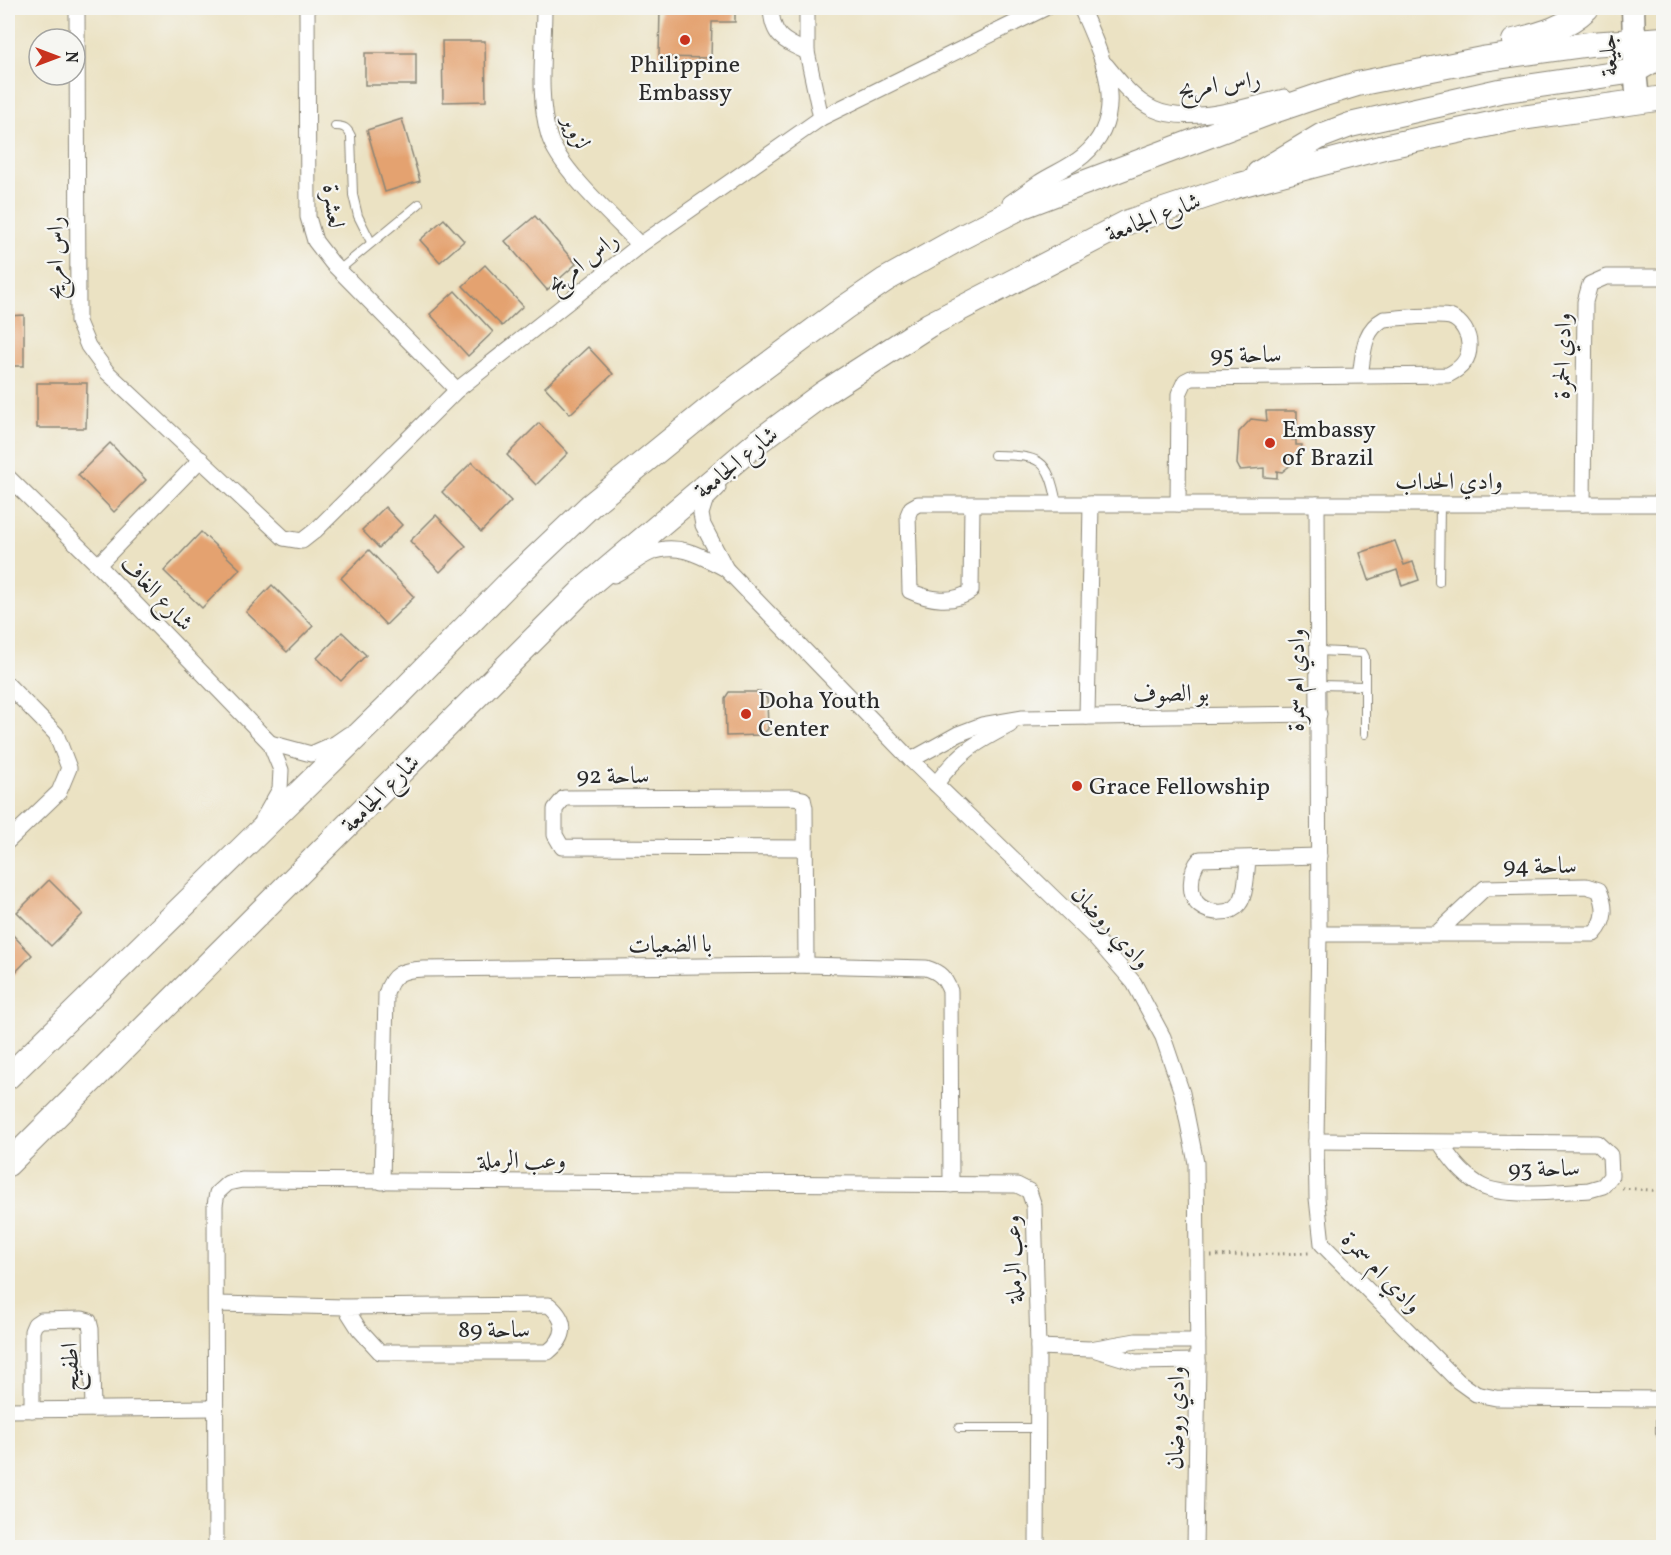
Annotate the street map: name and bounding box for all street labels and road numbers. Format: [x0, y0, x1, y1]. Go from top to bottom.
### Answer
street label: جليعة [1592, 33, 1628, 77]
street label: راس امريح [1175, 63, 1263, 110]
street label: لزوير [550, 107, 597, 156]
street label: لعشرة [312, 182, 352, 230]
street label: شارع الجامعة [1101, 185, 1207, 254]
street label: راس امريح [40, 216, 75, 300]
street label: راس امريح [540, 224, 627, 304]
street label: وادي الحمرة [1546, 312, 1582, 400]
street label: ساحة 95 [1210, 339, 1282, 373]
street label: شارع الجامعة [688, 419, 787, 509]
street label: وادي الحداب [1395, 466, 1503, 500]
street label: شارع الغاف [110, 549, 200, 641]
street label: وادي ام سمرة [1281, 628, 1317, 732]
street label: بو الصوف [1133, 677, 1209, 713]
street label: شارع الجامعة [334, 747, 429, 842]
street label: ساحة 92 [577, 760, 649, 794]
street label: ساحة 94 [1503, 850, 1577, 884]
street label: وادي روضان [1062, 879, 1157, 978]
street label: با الضعيات [628, 928, 712, 964]
street label: وعب الرملة [477, 1145, 566, 1179]
street label: ساحة 93 [1508, 1152, 1580, 1188]
street label: وعب الرملة [996, 1214, 1034, 1304]
street label: وادي ام سمرة [1331, 1224, 1429, 1324]
street label: ساحة 89 [458, 1314, 530, 1348]
street label: اطفيح [54, 1342, 92, 1392]
street label: وادي روضان [1159, 1366, 1195, 1470]

